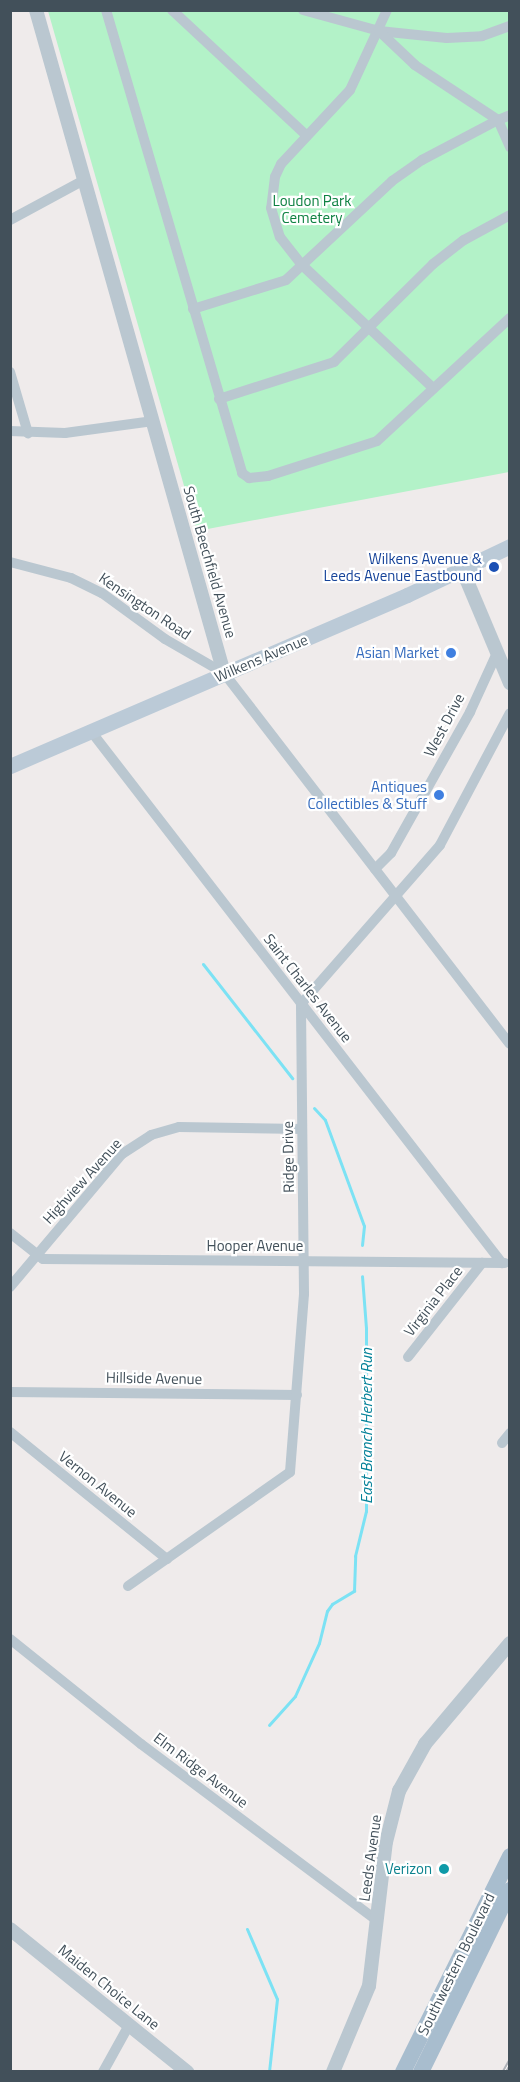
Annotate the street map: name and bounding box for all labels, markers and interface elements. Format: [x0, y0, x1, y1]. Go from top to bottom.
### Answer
park label: Loudon Park Cemetery [273, 191, 351, 226]
street label: South Beechfield Avenue [180, 484, 240, 640]
place label: Wilkens Avenue & Leeds Avenue Eastbound [323, 549, 482, 584]
marker: Wilkens Avenue & Leeds Avenue Eastbound [487, 560, 501, 574]
street label: Kensington Road [96, 569, 194, 643]
street label: Wilkens Avenue [212, 630, 310, 686]
place label: Asian Market [356, 644, 439, 662]
marker: Asian Market [444, 646, 458, 660]
street label: West Drive [420, 690, 468, 760]
place label: Antiques Collectibles & Stuff [307, 777, 427, 812]
marker: Antiques Collectibles & Stuff [432, 788, 446, 802]
street label: Saint Charles Avenue [260, 930, 356, 1046]
street label: Ridge Drive [278, 1121, 298, 1193]
street label: Highview Avenue [39, 1135, 125, 1227]
street label: Hooper Avenue [207, 1237, 303, 1255]
street label: Virginia Place [400, 1262, 466, 1340]
water label: East Branch Herbert Run [356, 1348, 376, 1504]
street label: Hillside Avenue [106, 1368, 202, 1388]
street label: Vernon Avenue [55, 1447, 141, 1521]
street label: Elm Ridge Avenue [150, 1729, 252, 1811]
street label: Leeds Avenue [355, 1813, 385, 1903]
place label: Verizon [385, 1860, 432, 1878]
marker: Verizon [437, 1862, 451, 1876]
street label: Southwestern Boulevard [414, 1890, 498, 2038]
street label: Maiden Choice Lane [55, 1941, 163, 2033]

